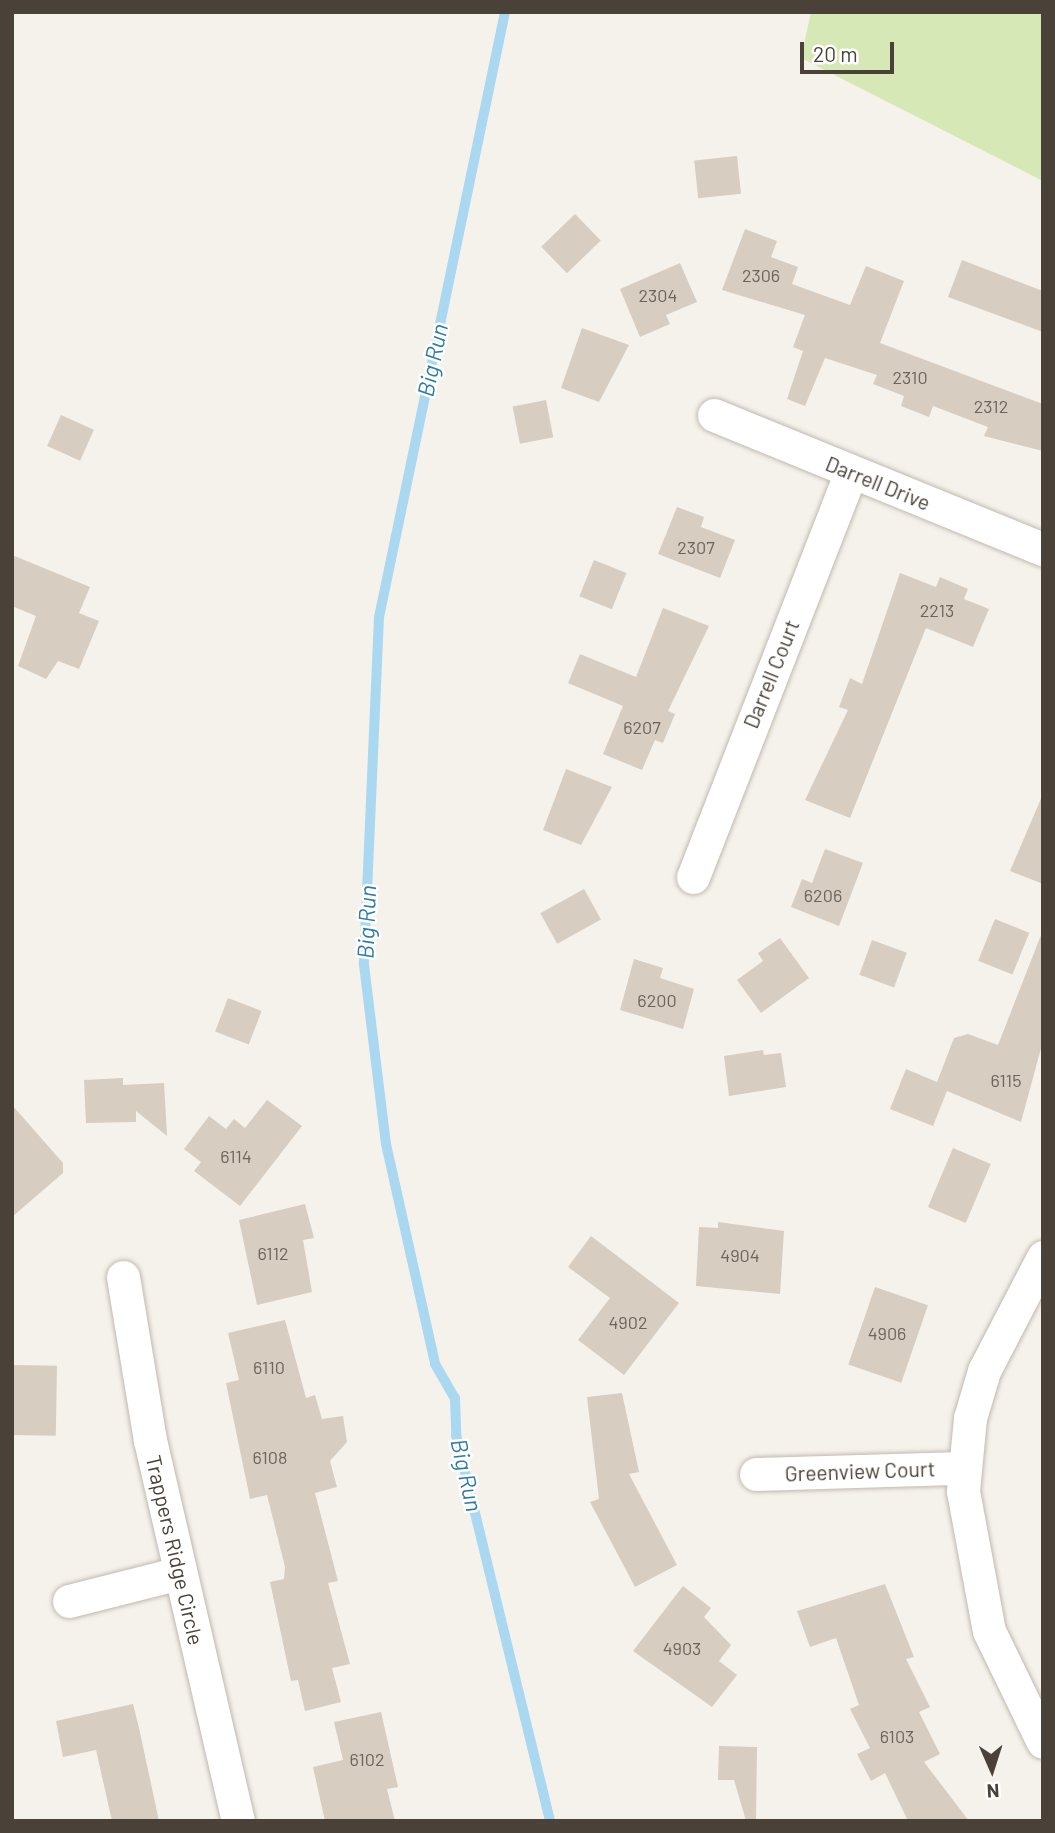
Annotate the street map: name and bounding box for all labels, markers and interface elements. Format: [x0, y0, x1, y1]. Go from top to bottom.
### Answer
scale bar [803, 28, 898, 72]
text: 20 m [813, 41, 858, 66]
house number: 2306 [742, 264, 780, 286]
house number: 2304 [639, 284, 677, 306]
water label: Big Run [411, 321, 453, 399]
house number: 2310 [892, 366, 928, 388]
house number: 2312 [974, 395, 1008, 417]
street label: Darrell Drive [822, 451, 934, 515]
house number: 2307 [677, 536, 715, 558]
house number: 2213 [920, 599, 954, 621]
street label: Darrell Court [738, 616, 804, 732]
house number: 6207 [623, 716, 661, 738]
house number: 6206 [804, 884, 842, 906]
water label: Big Run [351, 885, 381, 959]
house number: 6200 [637, 989, 677, 1011]
house number: 6115 [991, 1069, 1021, 1091]
house number: 6114 [220, 1145, 252, 1167]
house number: 6112 [257, 1242, 289, 1264]
house number: 4904 [720, 1244, 760, 1266]
house number: 4902 [608, 1311, 648, 1333]
house number: 4906 [868, 1322, 906, 1344]
house number: 6110 [253, 1356, 285, 1378]
water label: Big Run [445, 1436, 489, 1514]
house number: 6108 [253, 1446, 287, 1468]
street label: Trappers Ridge Circle [141, 1453, 209, 1647]
street label: Greenview Court [784, 1456, 936, 1486]
house number: 4903 [663, 1637, 701, 1659]
house number: 6103 [880, 1725, 914, 1747]
north arrow [957, 1735, 1027, 1805]
house number: 6102 [349, 1748, 385, 1770]
text: N [986, 1780, 1000, 1803]

